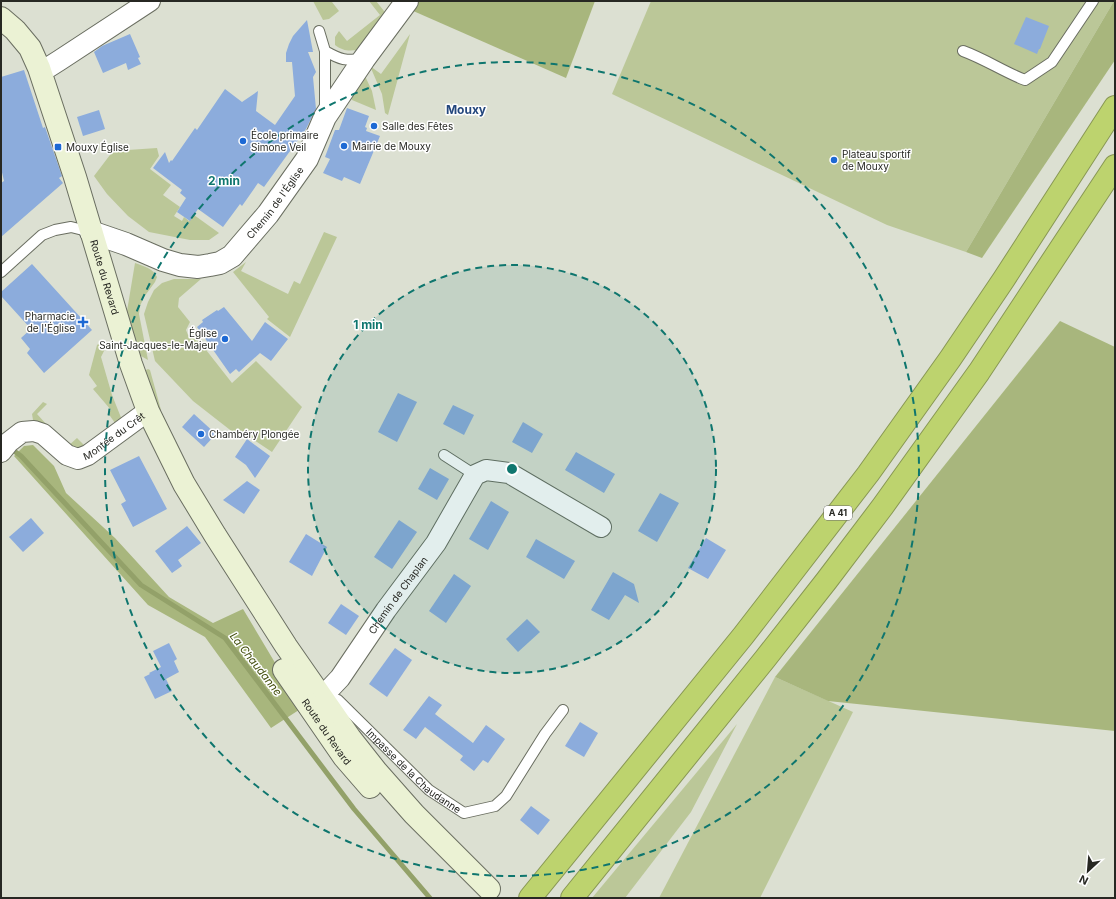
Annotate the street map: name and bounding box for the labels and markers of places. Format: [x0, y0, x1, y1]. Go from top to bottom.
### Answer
place label: Salle des Fêtes [382, 120, 453, 132]
marker: Salle des Fêtes [369, 121, 379, 131]
place label: École primaire Simone Veil [251, 128, 319, 153]
marker: École primaire Simone Veil [238, 136, 248, 146]
place label: Mouxy Église [66, 140, 129, 153]
place label: Mairie de Mouxy [352, 140, 431, 152]
marker: Mairie de Mouxy [339, 141, 349, 151]
marker: Mouxy Église [53, 142, 63, 152]
place label: Plateau sportif de Mouxy [842, 148, 911, 172]
marker: Plateau sportif de Mouxy [829, 155, 839, 165]
place label: Pharmacie de l'Église [25, 310, 75, 334]
marker: Pharmacie de l'Église [78, 317, 88, 327]
place label: Église Saint-Jacques-le-Majeur [99, 326, 217, 351]
marker: Église Saint-Jacques-le-Majeur [220, 334, 230, 344]
place label: Chambéry Plongée [209, 428, 300, 440]
marker: Chambéry Plongée [196, 429, 206, 439]
centre of rings [505, 462, 519, 476]

